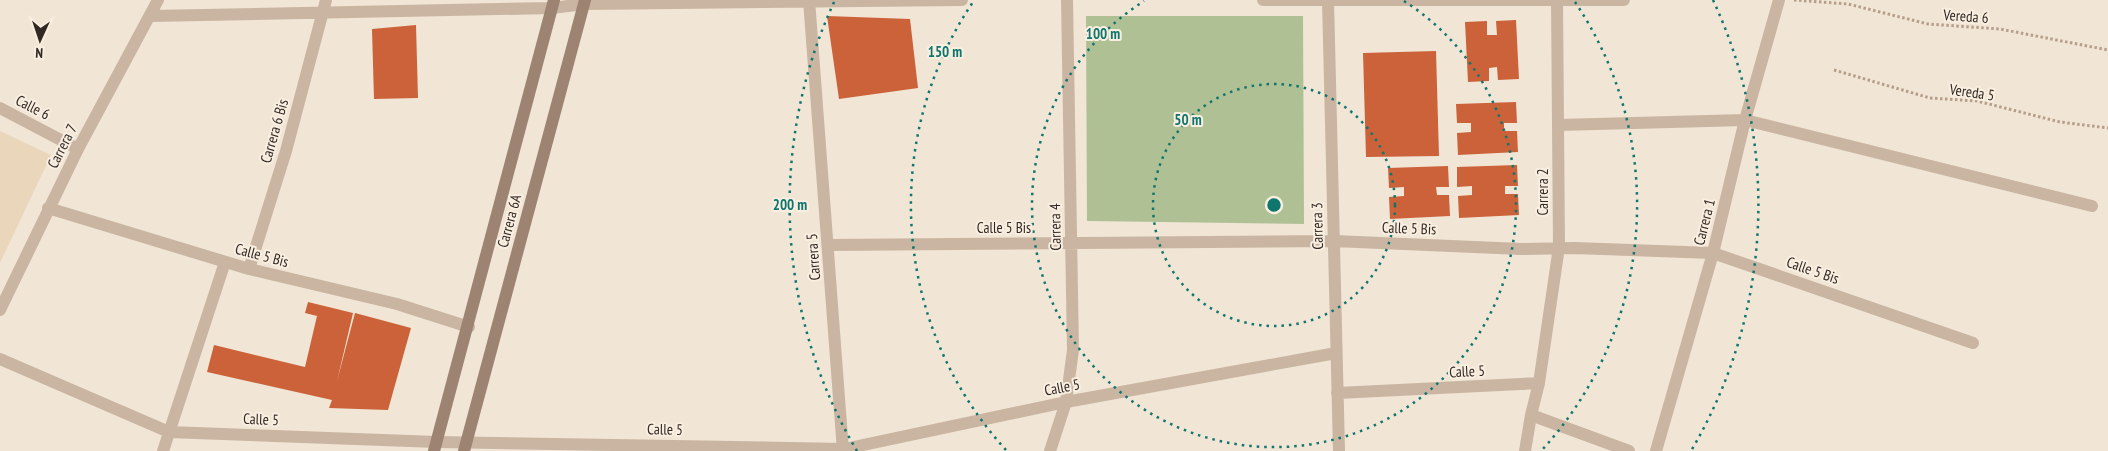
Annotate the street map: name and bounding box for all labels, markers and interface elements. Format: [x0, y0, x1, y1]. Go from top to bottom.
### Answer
street label: Vereda 6 [1942, 5, 1989, 27]
north arrow [15, 15, 65, 65]
text: 100 m [1086, 24, 1120, 43]
text: 150 m [928, 42, 962, 61]
text: N [35, 44, 44, 62]
street label: Vereda 5 [1947, 79, 1996, 105]
street label: Calle 6 [13, 90, 53, 124]
street label: Carrera 6 Bis [256, 97, 292, 165]
text: 50 m [1174, 110, 1202, 129]
street label: Carrera 7 [43, 121, 81, 171]
street label: Carrera 2 [1533, 168, 1552, 216]
street label: Carrera 6A [493, 191, 525, 250]
text: 200 m [773, 195, 807, 214]
centre of rings [1265, 196, 1283, 214]
street label: Carrera 1 [1689, 197, 1719, 247]
street label: Carrera 3 [1307, 202, 1327, 250]
street label: Carrera 4 [1045, 203, 1065, 251]
street label: Calle 5 Bis [977, 218, 1031, 237]
street label: Calle 5 Bis [1381, 218, 1437, 238]
street label: Carrera 5 [802, 233, 824, 281]
street label: Calle 5 Bis [233, 239, 291, 271]
street label: Calle 5 Bis [1784, 252, 1842, 288]
street label: Calle 5 [1449, 361, 1485, 381]
street label: Calle 5 [1043, 374, 1081, 400]
street label: Calle 5 [243, 409, 279, 429]
street label: Calle 5 [647, 419, 683, 439]

